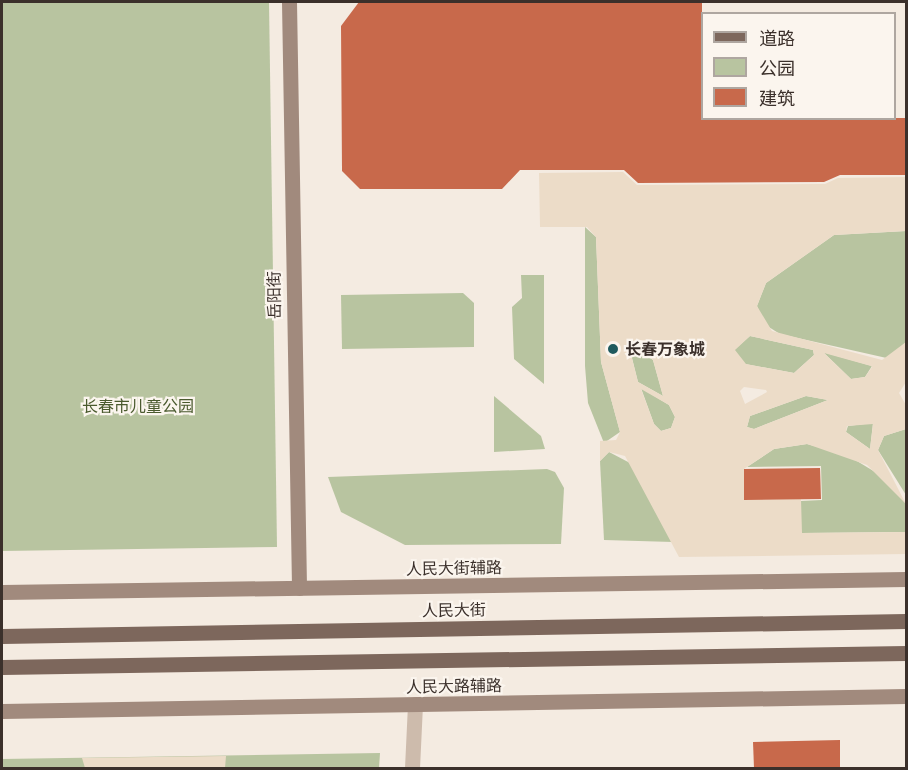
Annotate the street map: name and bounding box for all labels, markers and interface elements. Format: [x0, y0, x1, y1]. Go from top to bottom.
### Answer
legend [701, 12, 896, 120]
text: 道路 [759, 27, 795, 49]
text: 公园 [759, 57, 795, 79]
text: 建筑 [759, 87, 795, 109]
street label: 岳阳街 [264, 271, 284, 319]
place label: 长春万象城 [625, 339, 705, 359]
marker: 长春万象城 [606, 342, 620, 356]
park label: 长春市儿童公园 [82, 396, 194, 416]
street label: 人民大街辅路 [406, 558, 502, 578]
street label: 人民大街 [422, 600, 486, 620]
street label: 人民大路辅路 [406, 676, 502, 696]

